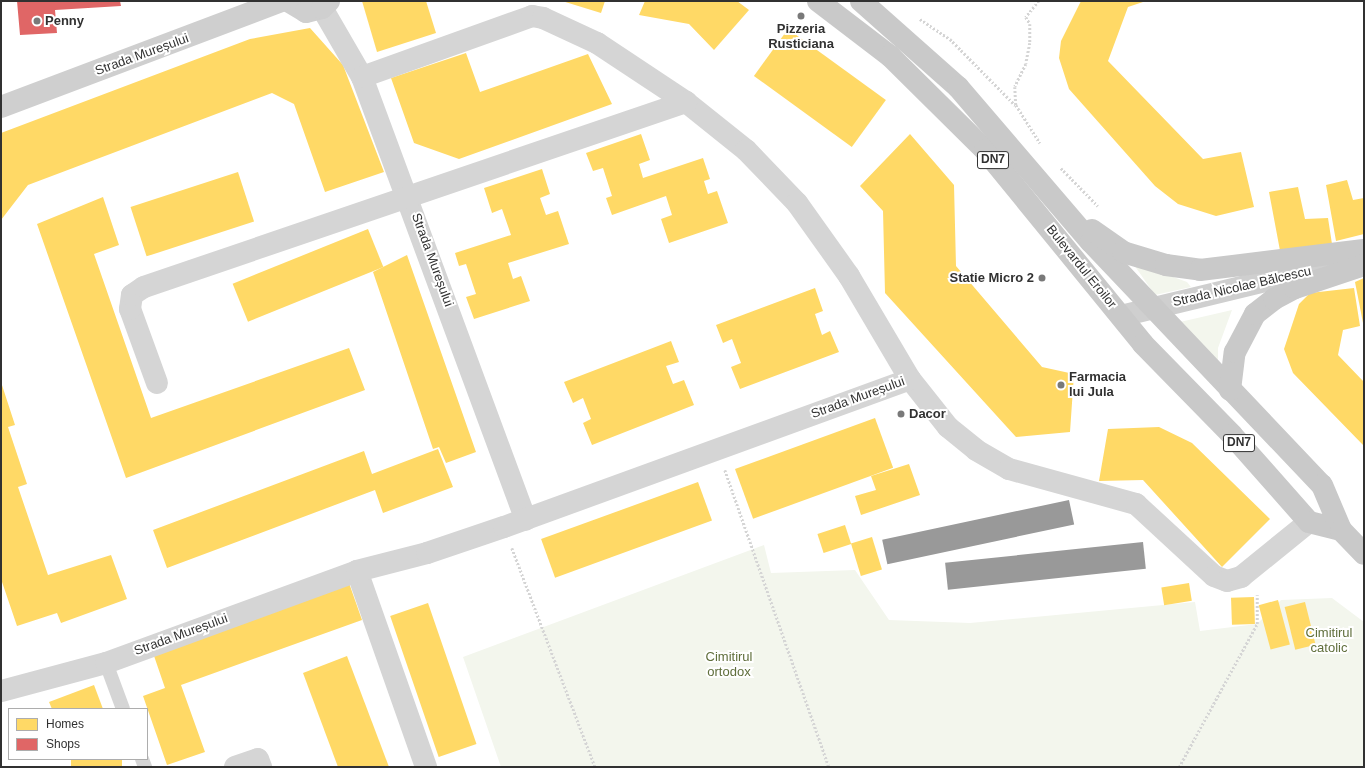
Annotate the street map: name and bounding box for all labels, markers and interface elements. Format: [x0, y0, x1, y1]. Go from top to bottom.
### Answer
marker: Pizzeria Rusticiana [796, 11, 806, 21]
place label: Penny [45, 13, 84, 29]
marker: Penny [32, 16, 42, 26]
place label: Pizzeria Rusticiana [768, 22, 834, 53]
street label: Strada Mureșului [93, 31, 191, 79]
road number: DN7 [976, 150, 1010, 170]
street label: Strada Mureșului [408, 211, 456, 309]
street label: Bulevardul Eroilor [1043, 222, 1119, 312]
street label: Strada Nicolae Bălcescu [1171, 263, 1313, 311]
place label: Statie Micro 2 [949, 270, 1034, 286]
marker: Statie Micro 2 [1037, 273, 1047, 283]
place label: Farmacia lui Jula [1069, 370, 1126, 401]
street label: Strada Mureșului [809, 374, 907, 422]
marker: Farmacia lui Jula [1056, 380, 1066, 390]
place label: Dacor [909, 406, 946, 422]
marker: Dacor [896, 409, 906, 419]
road number: DN7 [1222, 433, 1256, 453]
street label: Strada Mureșului [132, 611, 230, 659]
park label: Cimitirul catolic [1306, 626, 1352, 657]
park label: Cimitirul ortodox [706, 650, 752, 681]
legend [8, 708, 148, 760]
text: Homes [46, 717, 84, 731]
text: Shops [46, 737, 80, 751]

